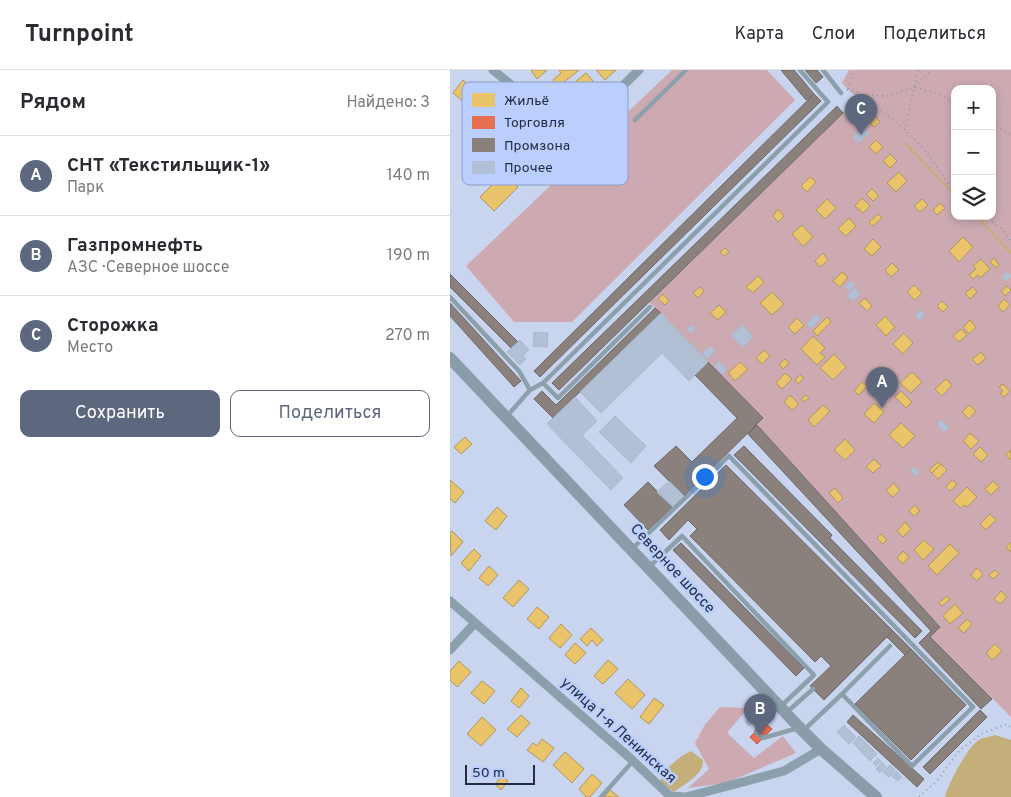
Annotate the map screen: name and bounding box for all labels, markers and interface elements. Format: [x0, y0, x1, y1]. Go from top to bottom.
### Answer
text: Turnpoint [25, 20, 134, 50]
text: Карта [734, 23, 784, 46]
text: Слои [812, 23, 855, 46]
text: Поделиться [883, 23, 986, 46]
legend [462, 82, 628, 185]
map controls [951, 85, 996, 220]
button: + [951, 85, 996, 130]
text: Рядом [20, 89, 86, 116]
text: Найдено: 3 [346, 93, 430, 113]
text: Жильё [504, 93, 549, 110]
pin: C [845, 94, 877, 135]
text: Торговля [504, 115, 565, 132]
button: − [951, 130, 996, 175]
text: Промзона [504, 138, 570, 155]
text: СНТ «Текстильщик-1» [67, 154, 270, 178]
text: Прочее [504, 160, 553, 177]
text: A [30, 166, 42, 186]
text: 140 m [387, 166, 430, 186]
button: layers [951, 175, 996, 220]
text: Парк [67, 178, 104, 198]
text: Газпромнефть [67, 234, 203, 258]
text: B [30, 246, 42, 266]
text: 190 m [387, 246, 430, 266]
text: АЗС · Северное шоссе [67, 258, 229, 278]
text: Сторожка [67, 314, 159, 338]
text: C [31, 326, 41, 346]
text: 270 m [385, 326, 430, 346]
text: Место [67, 338, 113, 358]
pin: A [866, 367, 898, 408]
button: Сохранить [20, 390, 220, 437]
button: Поделиться [230, 390, 430, 437]
your location [692, 464, 718, 490]
street label: Северное шоссе [625, 520, 719, 618]
street label: улица 1-я Ленинская [556, 674, 680, 788]
pin: B [744, 694, 776, 735]
scale bar [465, 762, 535, 785]
text: 50 m [472, 765, 505, 782]

